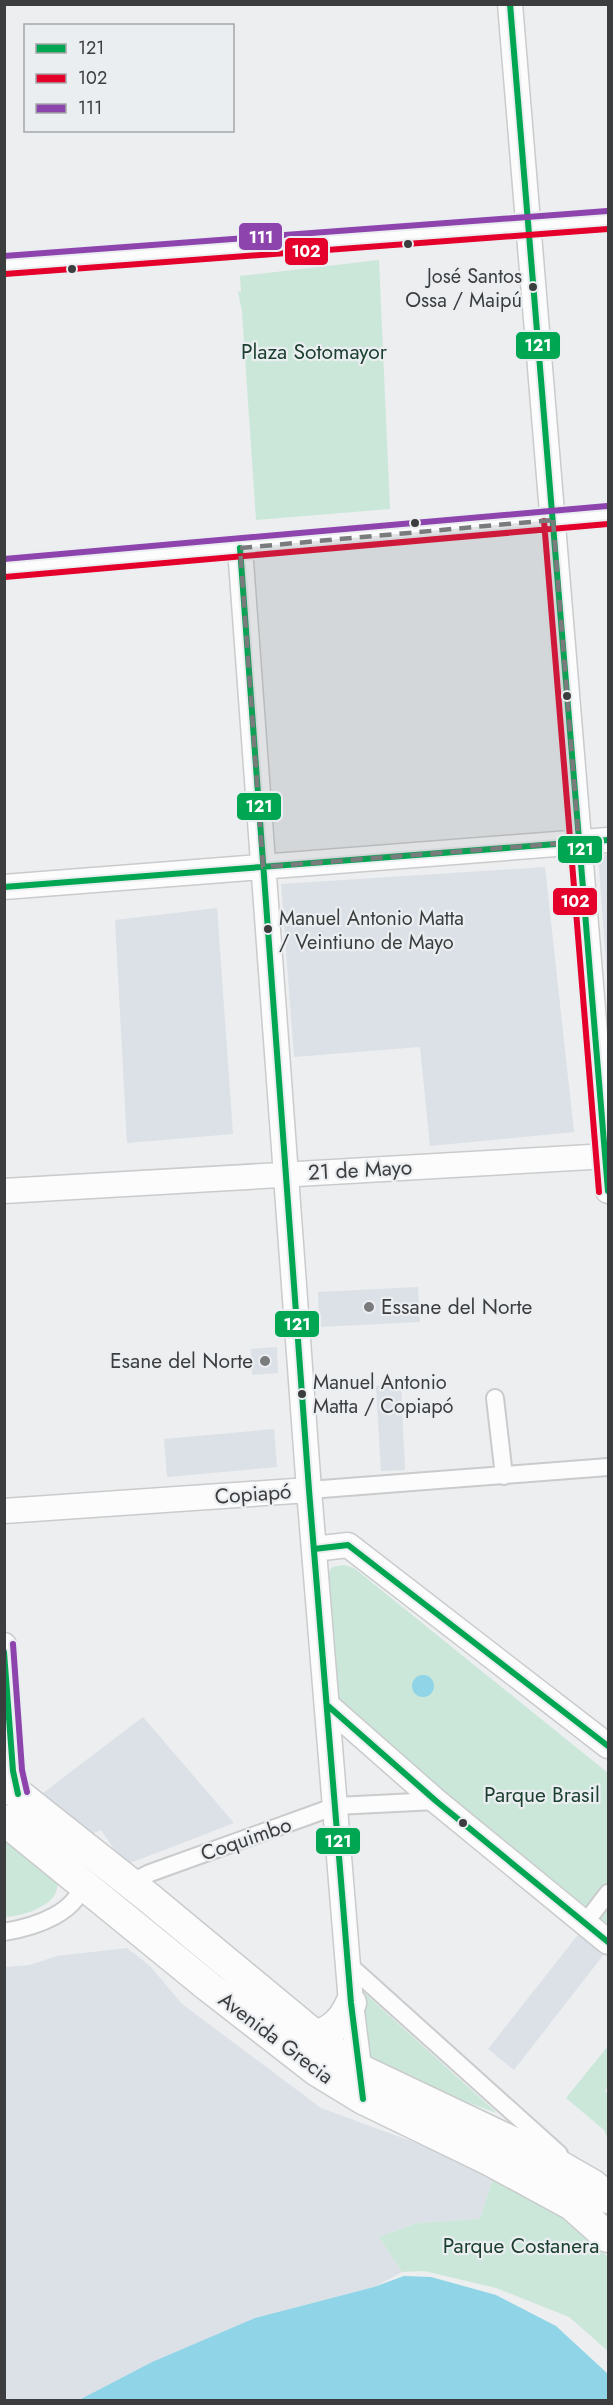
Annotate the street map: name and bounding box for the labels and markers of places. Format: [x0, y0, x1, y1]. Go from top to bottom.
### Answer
unlabelled marker [402, 238, 414, 250]
place label: José Santos Ossa / Maipú [405, 262, 522, 315]
unlabelled marker [66, 263, 78, 275]
marker: José Santos Ossa / Maipú [527, 281, 539, 293]
unlabelled marker [409, 517, 421, 529]
unlabelled marker [561, 690, 573, 702]
place label: Manuel Antonio Matta / Veintiuno de Mayo [279, 904, 464, 957]
marker: Manuel Antonio Matta / Veintiuno de Mayo [262, 923, 274, 935]
place label: Essane del Norte [381, 1292, 533, 1322]
marker: Essane del Norte [362, 1300, 376, 1314]
place label: Esane del Norte [110, 1346, 253, 1376]
marker: Esane del Norte [258, 1354, 272, 1368]
place label: Manuel Antonio Matta / Copiapó [313, 1368, 454, 1421]
marker: Manuel Antonio Matta / Copiapó [296, 1388, 308, 1400]
unlabelled marker [457, 1817, 469, 1829]

